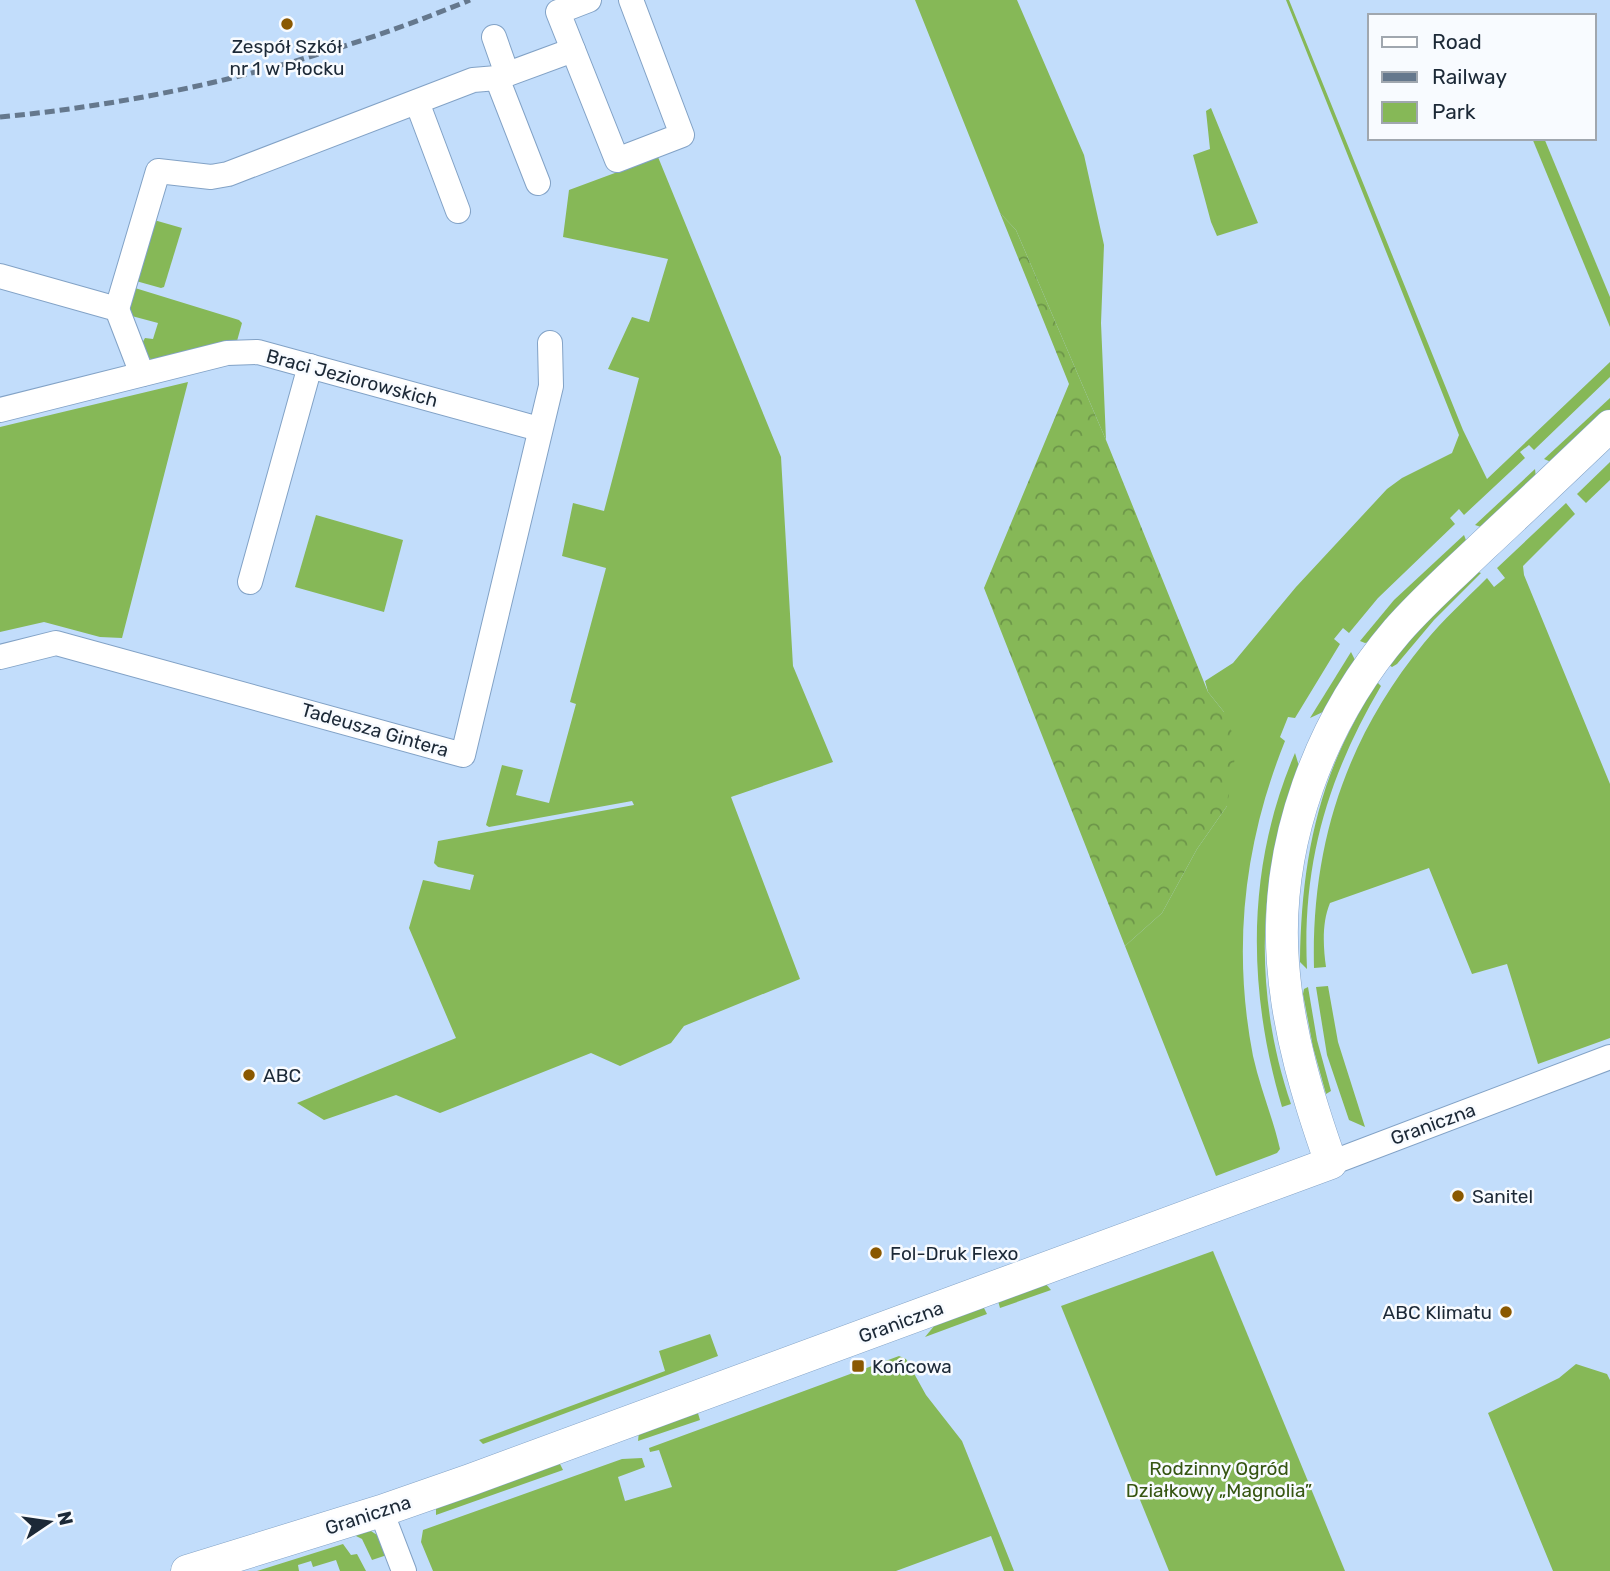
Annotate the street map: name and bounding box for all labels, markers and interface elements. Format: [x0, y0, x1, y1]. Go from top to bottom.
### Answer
legend [1368, 14, 1596, 140]
marker: Zespół Szkół nr 1 w Płocku [279, 16, 295, 32]
text: Road [1432, 29, 1482, 54]
place label: Zespół Szkół nr 1 w Płocku [230, 35, 344, 80]
text: Railway [1432, 64, 1507, 89]
text: Park [1432, 99, 1476, 124]
street label: Braci Jeziorowskich [264, 344, 440, 412]
street label: Tadeusza Gintera [299, 698, 451, 762]
place label: ABC [263, 1064, 301, 1087]
marker: ABC [241, 1067, 257, 1083]
street label: Graniczna [1387, 1098, 1479, 1150]
place label: Sanitel [1472, 1185, 1533, 1208]
marker: Sanitel [1450, 1188, 1466, 1204]
place label: Fol-Druk Flexo [890, 1242, 1019, 1265]
marker: Fol-Druk Flexo [868, 1245, 884, 1261]
street label: Graniczna [855, 1296, 947, 1348]
place label: ABC Klimatu [1382, 1301, 1492, 1324]
marker: ABC Klimatu [1498, 1304, 1514, 1320]
place label: Końcowa [872, 1355, 952, 1378]
marker: Końcowa [850, 1358, 866, 1374]
park label: Rodzinny Ogród Działkowy „Magnolia” [1126, 1457, 1312, 1502]
north arrow [14, 1487, 84, 1557]
street label: Graniczna [322, 1490, 414, 1540]
text: N [52, 1509, 78, 1528]

